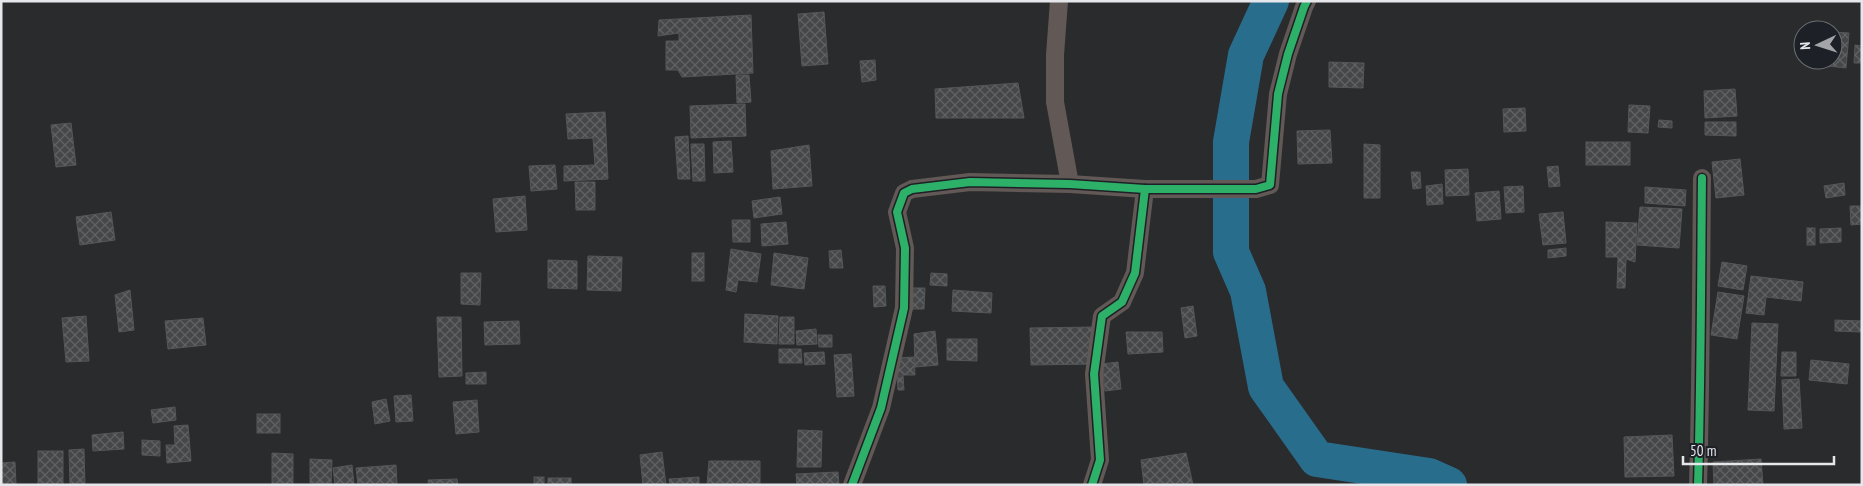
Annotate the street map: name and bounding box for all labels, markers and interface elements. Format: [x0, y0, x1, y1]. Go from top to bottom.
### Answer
north arrow [1793, 20, 1843, 70]
text: N [1796, 42, 1814, 50]
scale bar [1683, 434, 1834, 466]
text: 50 m [1690, 441, 1716, 460]

